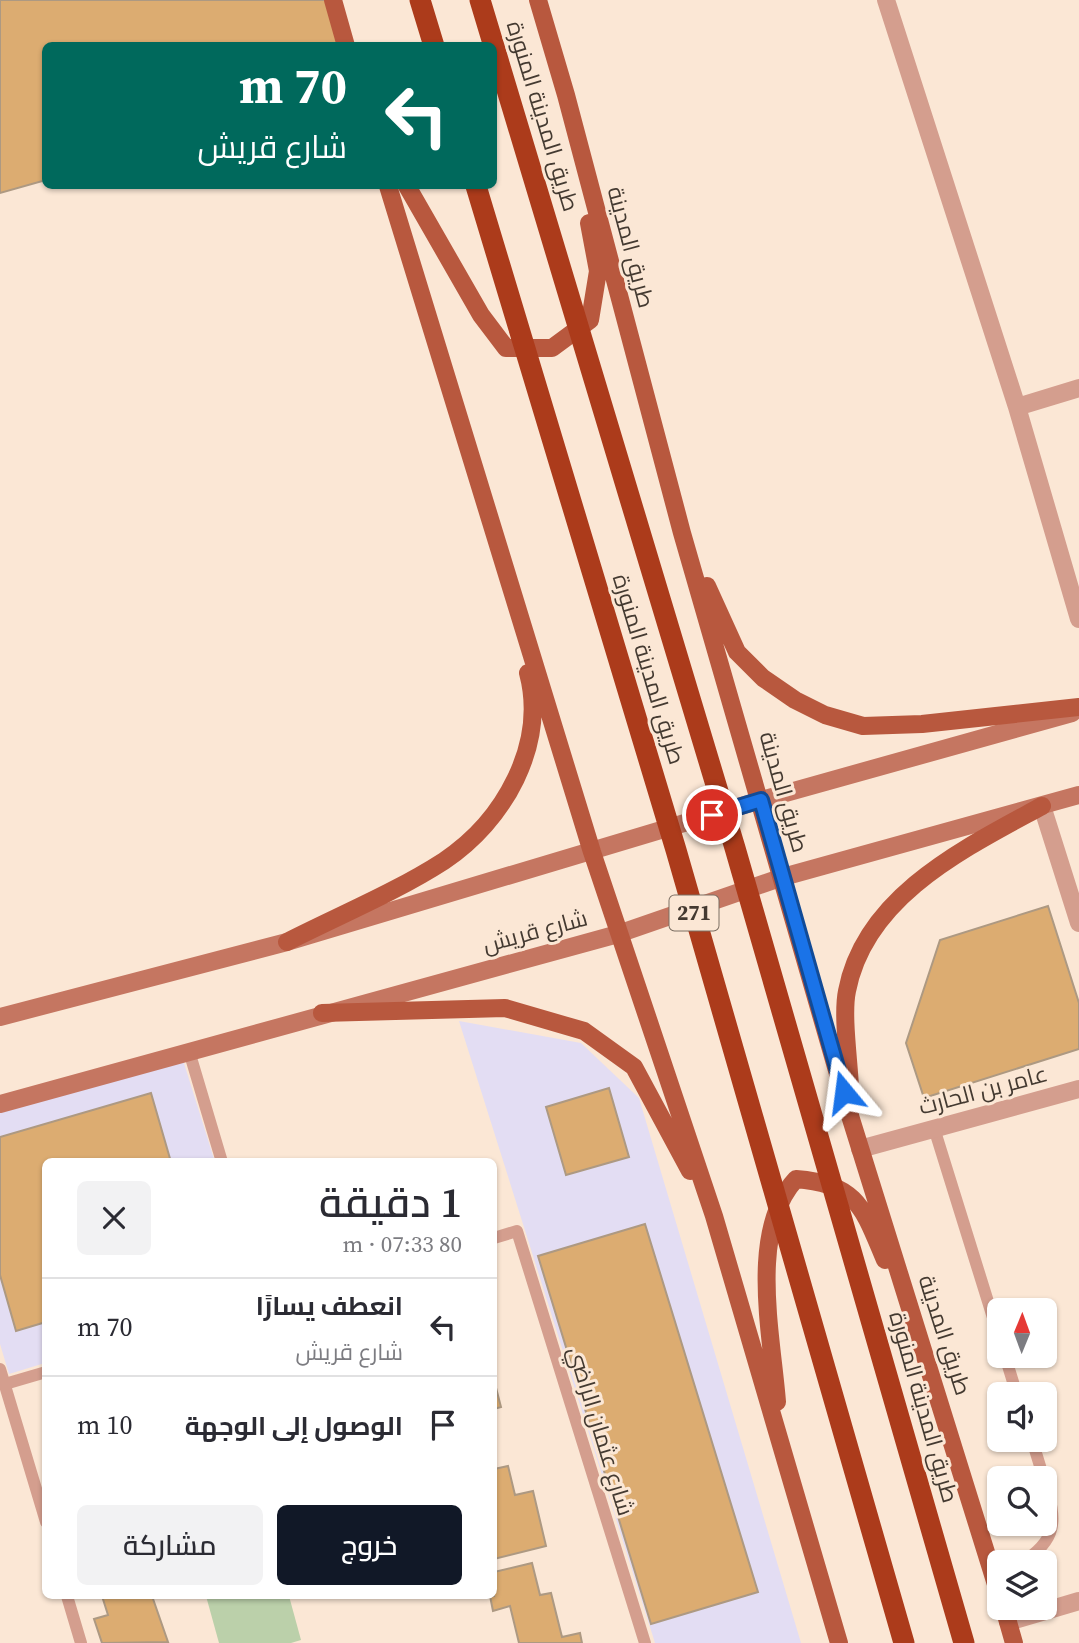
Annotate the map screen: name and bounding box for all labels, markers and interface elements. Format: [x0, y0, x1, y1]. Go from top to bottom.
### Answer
street label: طريق المدينة المنورة [499, 17, 587, 215]
text: 70 m [239, 52, 347, 119]
icon: left [371, 70, 462, 161]
text: شارع قريش [198, 125, 347, 169]
street label: طريق المدينة [599, 183, 663, 311]
street label: طريق المدينة المنورة [605, 570, 693, 768]
street label: طريق المدينة [751, 728, 817, 856]
pin [682, 785, 742, 845]
icon: arrive [693, 796, 731, 834]
road number: 271 [670, 895, 718, 930]
street label: شارع قريش [479, 902, 591, 960]
position arrow [807, 1055, 881, 1129]
street label: عامر بن الحارث [915, 1057, 1051, 1123]
text: 1 دقيقة [319, 1173, 462, 1231]
button: close [77, 1181, 151, 1255]
text: 80 m · 07:33 [342, 1228, 462, 1260]
street label: طريق المدينة [911, 1271, 979, 1399]
text: انعطف يسارًا [256, 1288, 403, 1324]
north arrow [987, 1298, 1057, 1368]
map controls [987, 1298, 1057, 1620]
icon: left [424, 1308, 462, 1346]
street label: طريق المدينة المنورة [881, 1308, 967, 1506]
text: 70 m [77, 1309, 133, 1345]
text: شارع قريش [296, 1336, 403, 1368]
street label: شارع عثمان الراضي [559, 1342, 642, 1520]
button: sound [987, 1382, 1057, 1452]
icon: arrive [424, 1406, 462, 1444]
text: 10 m [77, 1407, 133, 1443]
text: الوصول إلى الوجهة [185, 1408, 403, 1444]
button: search [987, 1466, 1057, 1536]
button: مشاركة [77, 1505, 263, 1585]
button: خروج [277, 1505, 462, 1585]
button: layers [987, 1550, 1057, 1620]

